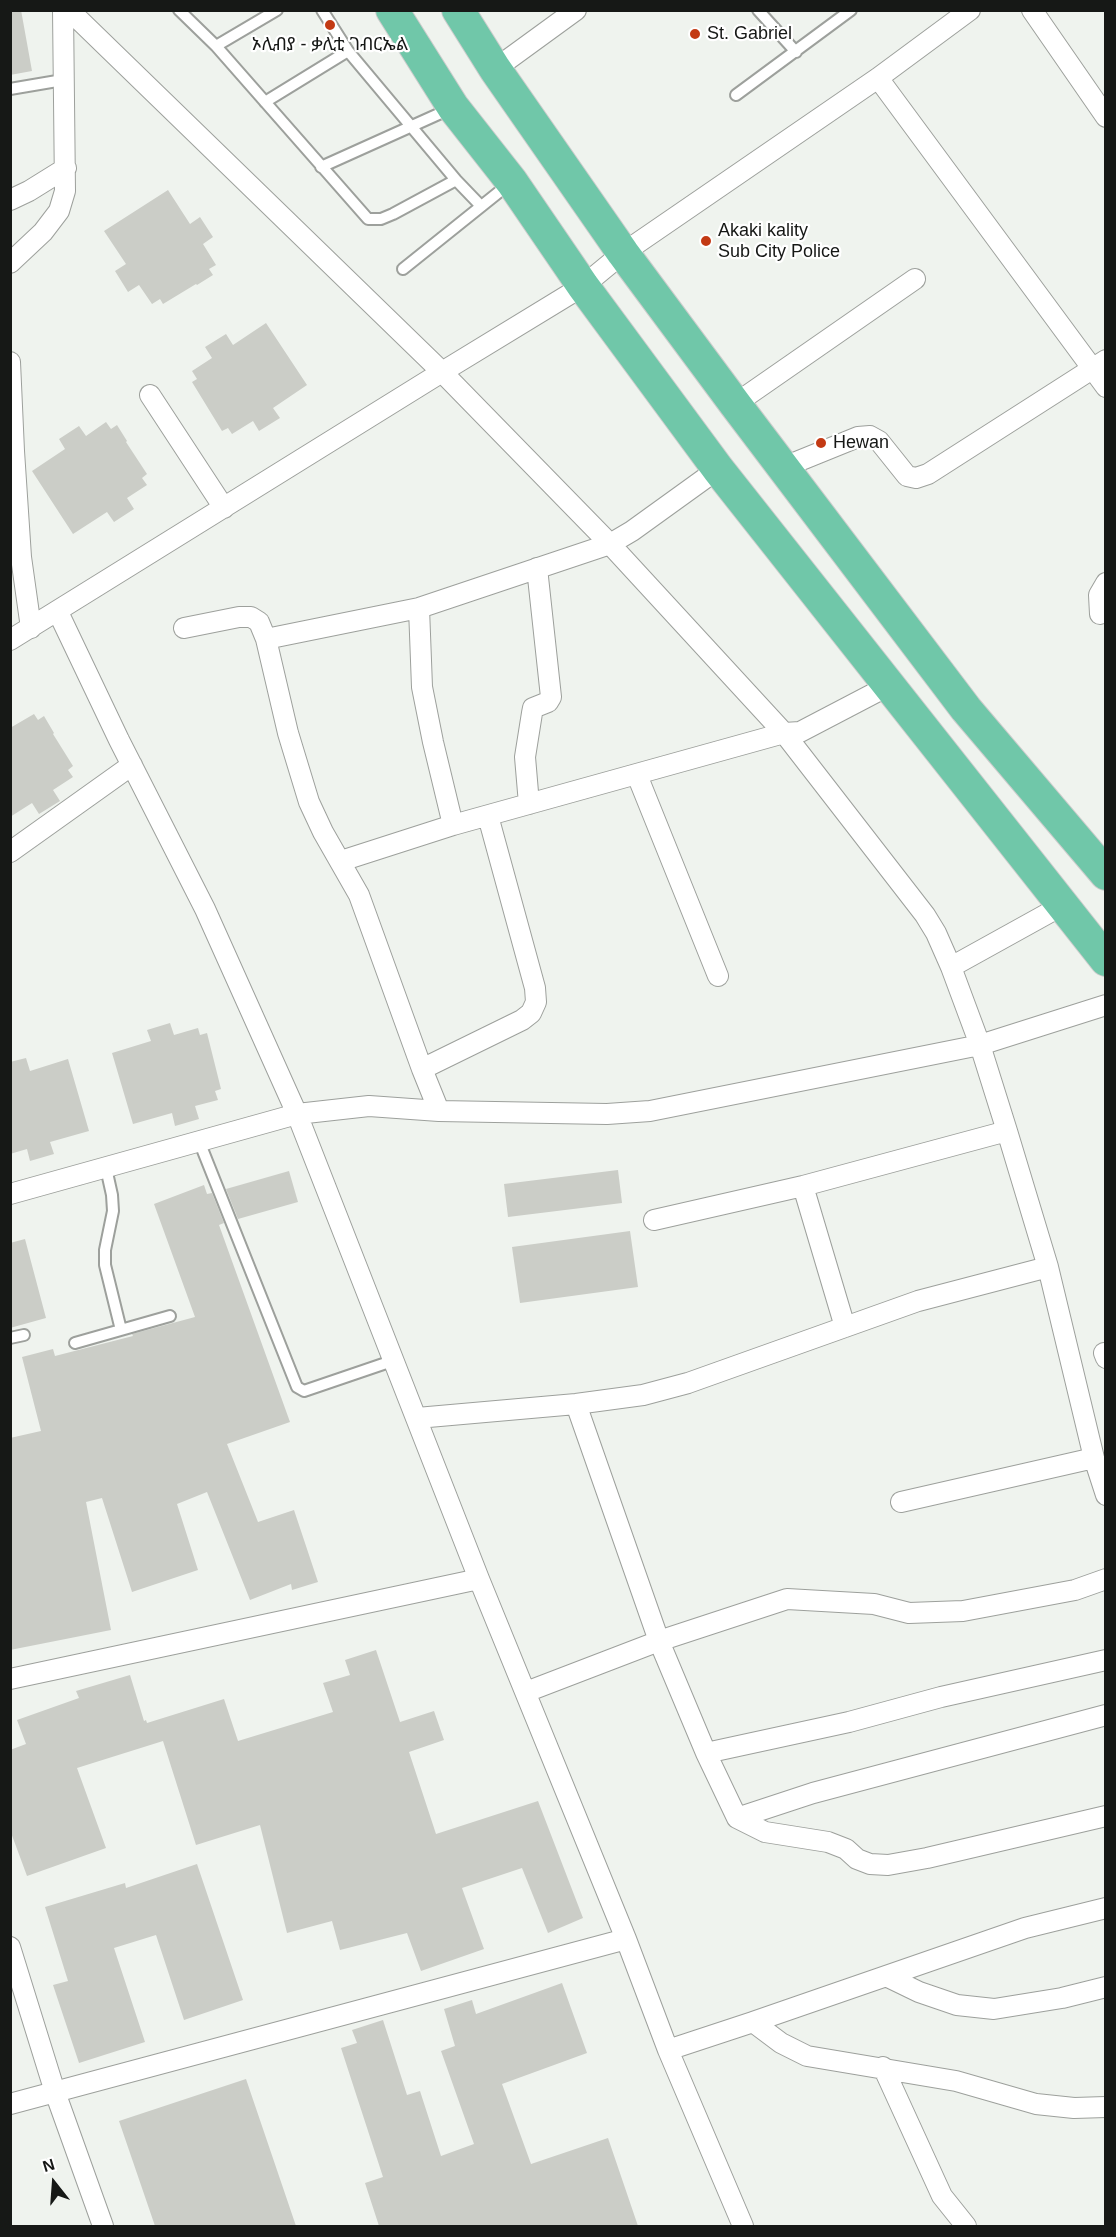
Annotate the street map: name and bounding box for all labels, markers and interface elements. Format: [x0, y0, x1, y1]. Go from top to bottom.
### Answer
marker: ኦሊብያ - ቃሊቲ ገብርኤል [323, 18, 337, 32]
place label: St. Gabriel [707, 23, 792, 45]
marker: St. Gabriel [688, 27, 702, 41]
place label: ኦሊብያ - ቃሊቲ ገብርኤል [252, 34, 408, 56]
place label: Akaki kality Sub City Police [718, 220, 840, 262]
marker: Akaki kality Sub City Police [699, 234, 713, 248]
place label: Hewan [833, 432, 889, 454]
marker: Hewan [814, 436, 828, 450]
north arrow [24, 2153, 84, 2213]
text: N [41, 2155, 57, 2175]

